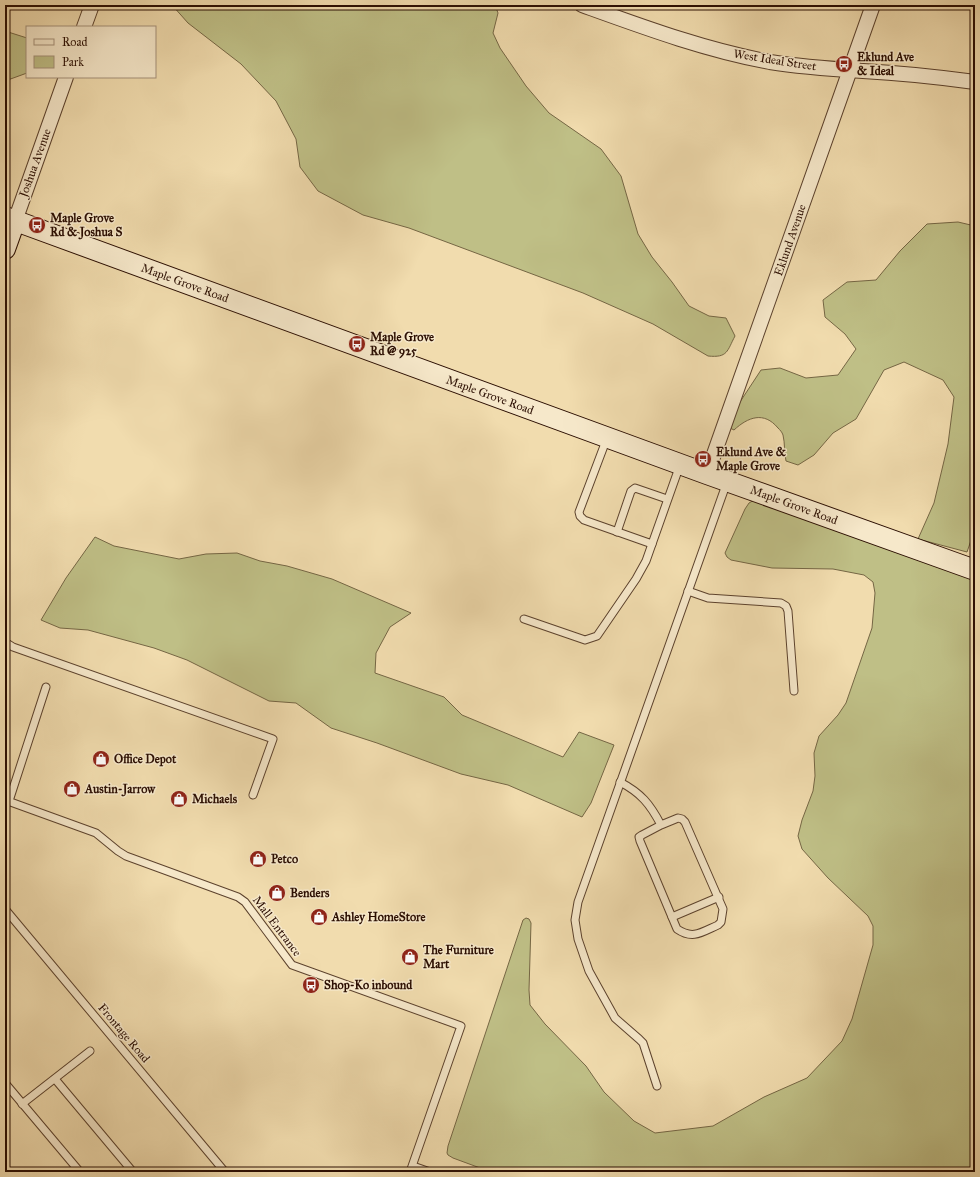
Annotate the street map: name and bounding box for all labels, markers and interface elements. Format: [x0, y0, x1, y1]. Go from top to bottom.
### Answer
legend [26, 26, 156, 78]
text: Road [62, 35, 88, 49]
street label: West Ideal Street [733, 47, 818, 74]
place label: Eklund Ave & Ideal [857, 50, 914, 78]
bus stop icon: Eklund Ave & Ideal [834, 54, 854, 74]
text: Park [62, 55, 84, 69]
street label: Joshua Avenue [15, 127, 55, 201]
street label: Eklund Avenue [771, 202, 809, 278]
place label: Maple Grove Rd & Joshua S [50, 211, 123, 240]
bus stop icon: Maple Grove Rd & Joshua S [27, 215, 47, 235]
street label: Maple Grove Road [139, 261, 231, 305]
place label: Maple Grove Rd @ 925 [370, 330, 434, 359]
bus stop icon: Maple Grove Rd @ 925 [347, 334, 367, 354]
street label: Maple Grove Road [444, 373, 536, 417]
place label: Eklund Ave & Maple Grove [716, 445, 786, 474]
bus stop icon: Eklund Ave & Maple Grove [693, 449, 713, 469]
street label: Maple Grove Road [748, 483, 840, 527]
shop icon: Office Depot [91, 749, 111, 769]
place label: Office Depot [114, 752, 177, 767]
shop icon: Austin-Jarrow [62, 779, 82, 799]
place label: Austin-Jarrow [84, 782, 156, 797]
shop icon: Michaels [169, 789, 189, 809]
place label: Michaels [192, 792, 238, 806]
shop icon: Petco [248, 849, 268, 869]
place label: Petco [271, 852, 298, 866]
shop icon: Benders [267, 883, 287, 903]
place label: Benders [290, 886, 330, 900]
street label: Mall Entrance [250, 893, 304, 959]
shop icon: Ashley HomeStore [309, 907, 329, 927]
place label: Ashley HomeStore [331, 910, 426, 925]
place label: The Furniture Mart [422, 943, 494, 971]
shop icon: The Furniture Mart [400, 947, 420, 967]
bus stop icon: Shop-Ko inbound [301, 975, 321, 995]
place label: Shop-Ko inbound [324, 978, 413, 993]
street label: Frontage Road [95, 1001, 153, 1066]

